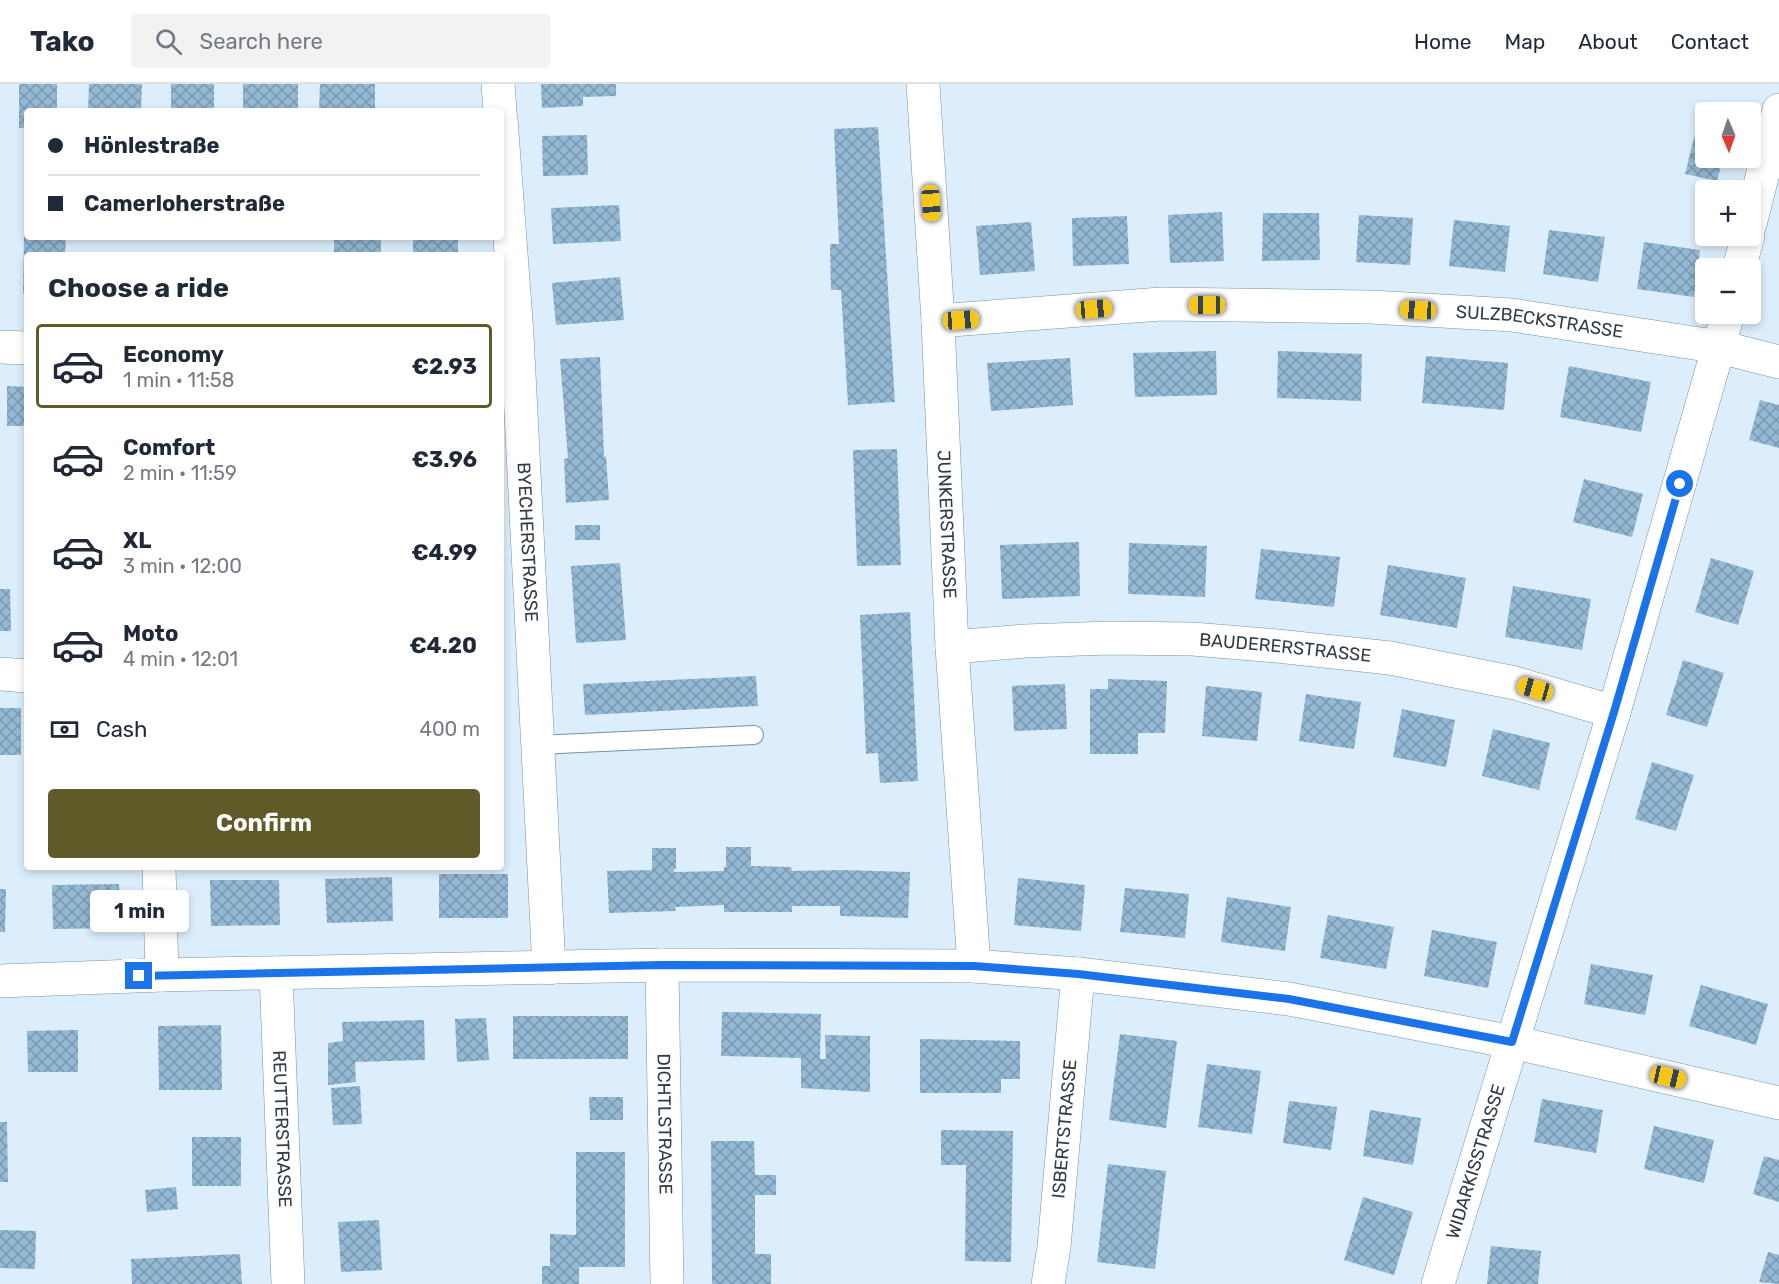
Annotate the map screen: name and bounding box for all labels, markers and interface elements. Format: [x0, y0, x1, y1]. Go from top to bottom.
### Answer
search box [131, 14, 551, 68]
text: Tako [30, 25, 95, 58]
icon: search [152, 25, 185, 58]
text: Search here [200, 28, 323, 55]
text: Home [1414, 29, 1471, 54]
text: Map [1504, 29, 1545, 54]
text: About [1578, 29, 1638, 54]
text: Contact [1671, 29, 1749, 54]
north arrow [1695, 102, 1761, 168]
map controls [1695, 102, 1761, 324]
text: Hönlestraße [84, 132, 220, 159]
button: + [1695, 180, 1761, 246]
car [921, 184, 941, 222]
text: Camerloherstraße [84, 190, 285, 217]
button: − [1695, 258, 1761, 324]
text: Choose a ride [48, 272, 229, 304]
car [1189, 296, 1225, 314]
car [1075, 298, 1113, 320]
car [1400, 300, 1436, 320]
street label: SULZBECKSTRASSE [1455, 301, 1625, 343]
car [942, 310, 980, 330]
icon: car [51, 339, 105, 393]
text: Economy [123, 341, 224, 368]
text: €2.93 [412, 353, 477, 380]
text: 1 min · 11:58 [123, 368, 234, 392]
icon: car [51, 432, 105, 486]
text: Comfort [123, 434, 215, 461]
text: €3.96 [412, 446, 477, 473]
street label: JUNKERSTRASSE [933, 450, 961, 599]
text: 2 min · 11:59 [123, 461, 237, 485]
street label: BYECHERSTRASSE [512, 462, 543, 623]
route start [1666, 470, 1693, 497]
icon: car [51, 525, 105, 579]
text: XL [123, 527, 151, 554]
text: €4.99 [411, 539, 477, 566]
text: 3 min · 12:00 [123, 554, 242, 578]
icon: car [51, 618, 105, 672]
text: Moto [123, 620, 178, 647]
street label: BAUDERERSTRASSE [1198, 629, 1372, 667]
text: €4.20 [409, 632, 477, 659]
text: 4 min · 12:01 [123, 647, 238, 671]
car [1515, 675, 1555, 703]
icon: cash [48, 713, 81, 746]
text: Cash [96, 716, 147, 743]
text: 400 m [420, 717, 480, 741]
button: Confirm [48, 789, 480, 858]
callout: 1 min [90, 889, 188, 931]
text: 1 min [114, 899, 165, 923]
route end [125, 962, 152, 989]
street label: REUTTERSTRASSE [268, 1050, 296, 1208]
street label: DICHTLSTRASSE [652, 1053, 677, 1195]
street label: ISBERTSTRASSE [1047, 1058, 1081, 1199]
car [1648, 1064, 1688, 1090]
street label: WIDARKISSTRASSE [1441, 1082, 1510, 1242]

